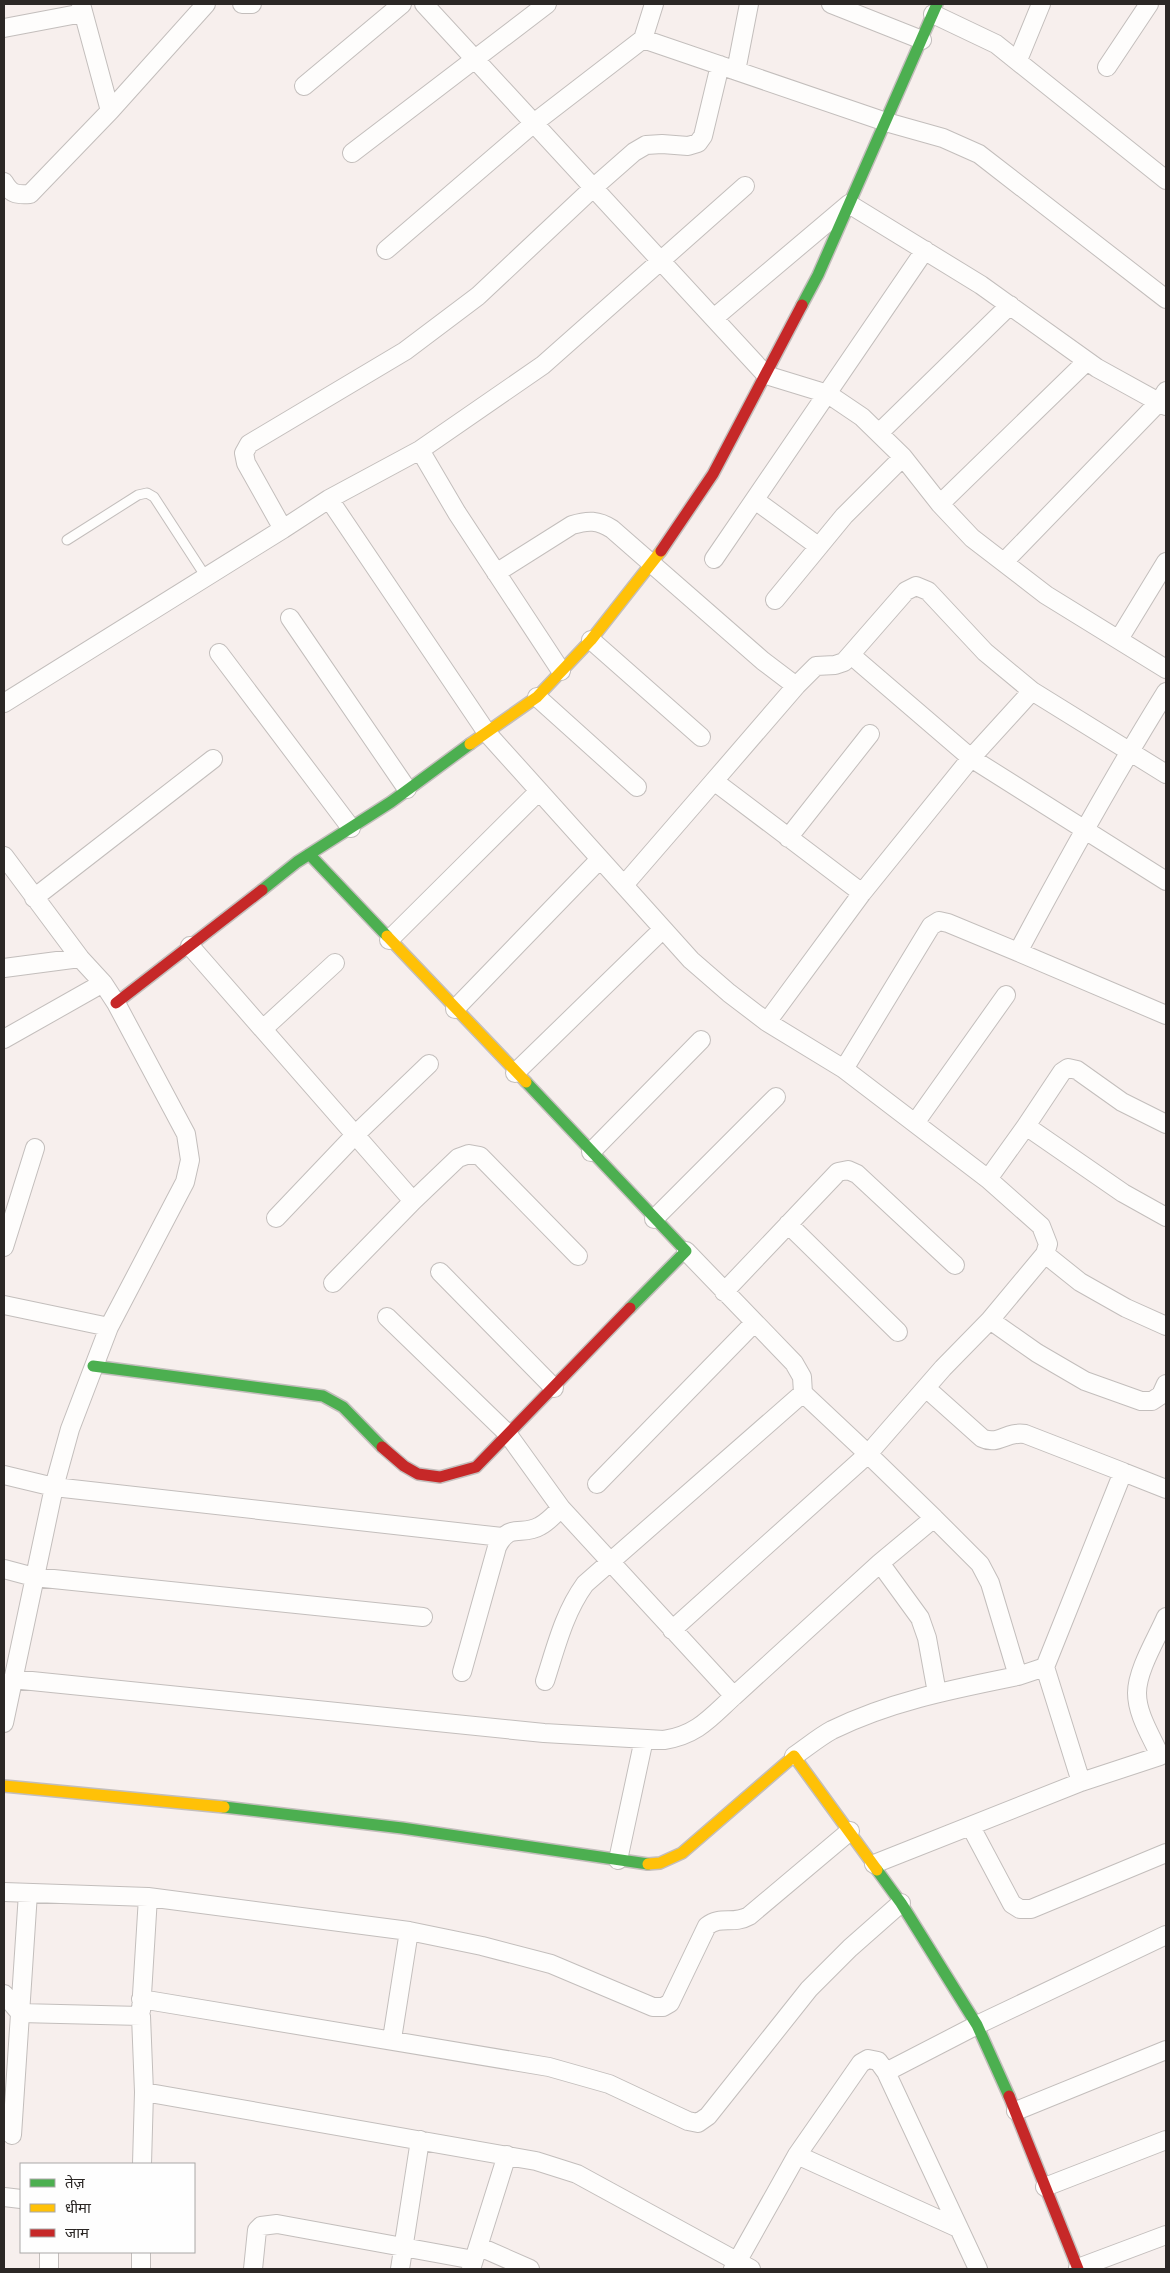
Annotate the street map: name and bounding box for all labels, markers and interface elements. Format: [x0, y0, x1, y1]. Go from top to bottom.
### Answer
legend [20, 2163, 195, 2253]
text: तेज़ [65, 2172, 86, 2195]
text: धीमा [65, 2197, 92, 2220]
text: जाम [65, 2222, 90, 2245]

